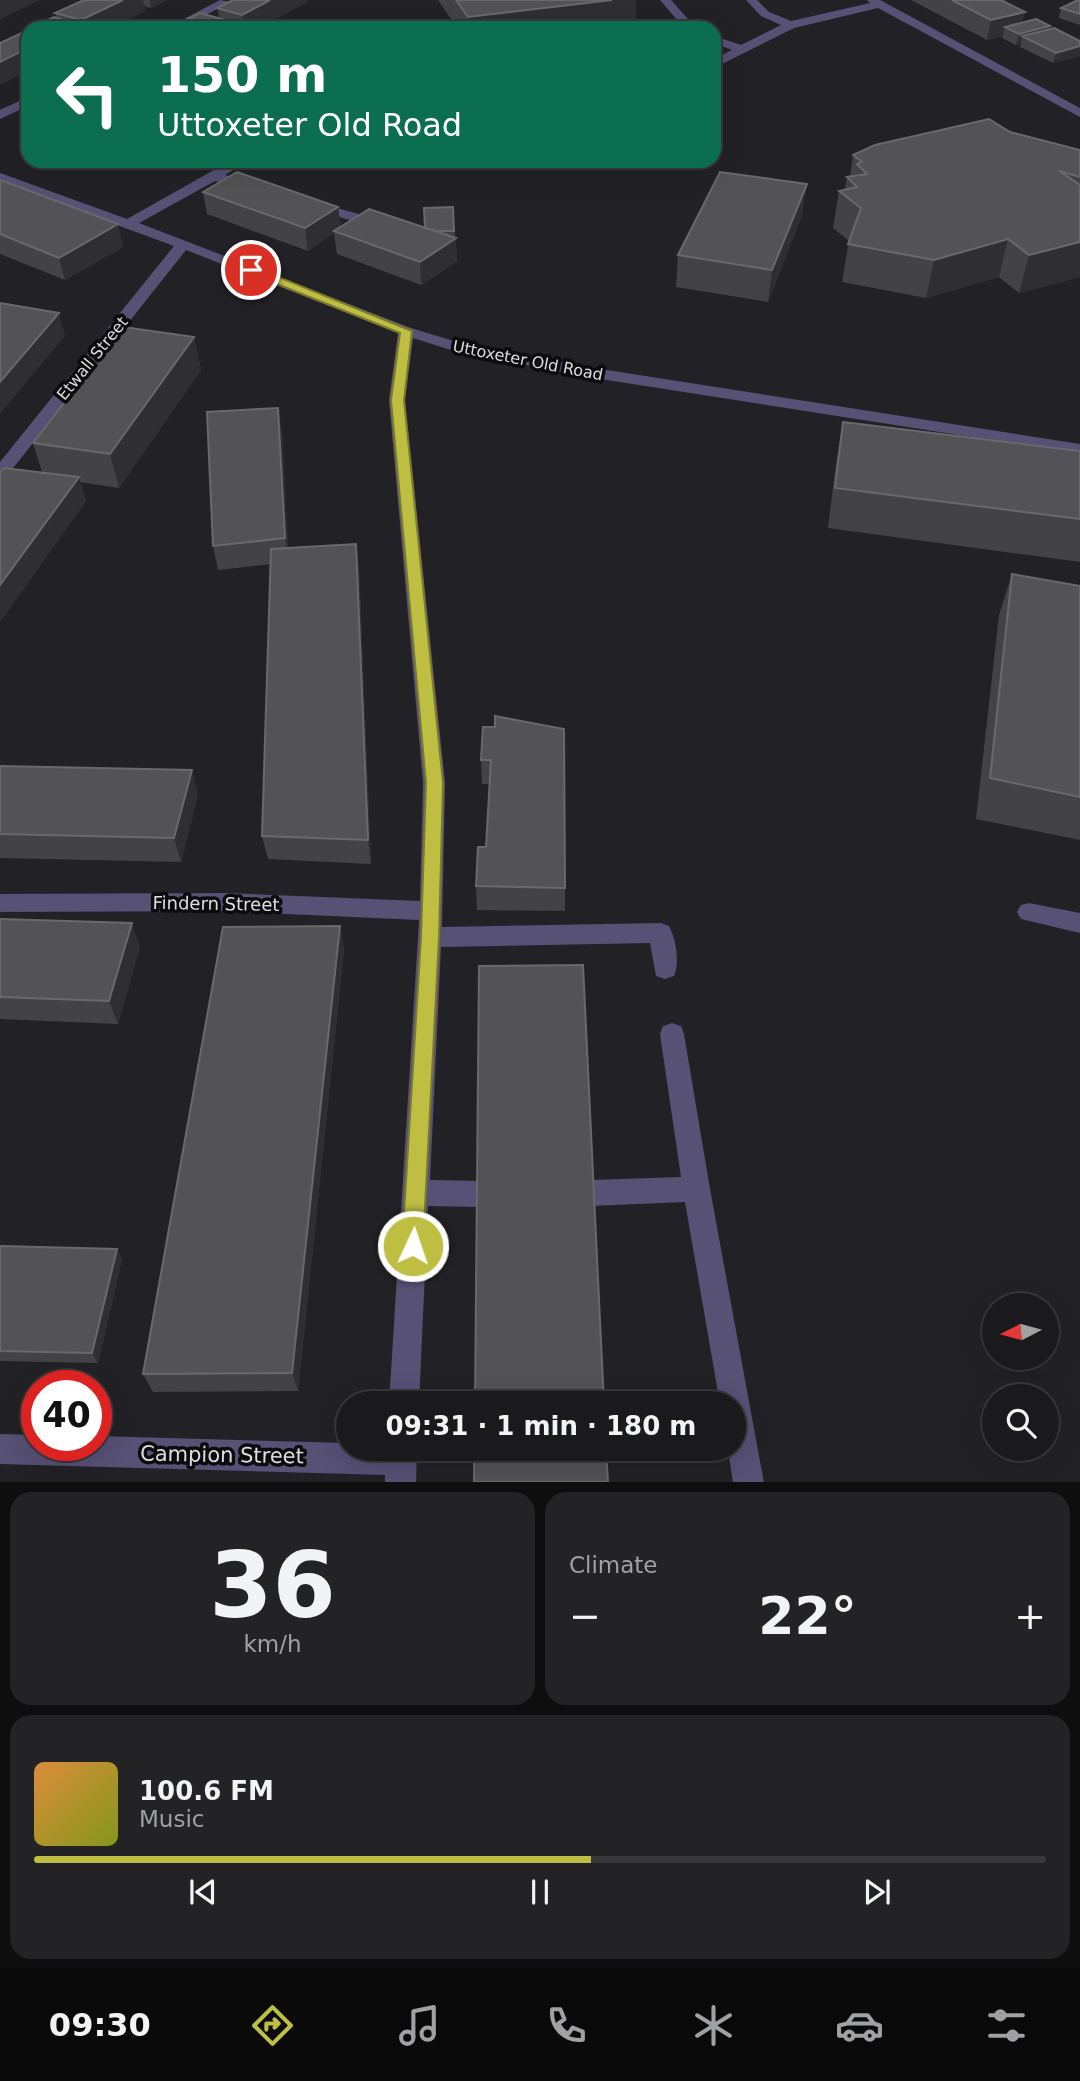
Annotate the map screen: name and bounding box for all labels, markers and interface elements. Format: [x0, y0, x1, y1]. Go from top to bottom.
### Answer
text: 150 m [157, 47, 327, 104]
icon: left [42, 49, 133, 140]
text: Uttoxeter Old Road [157, 106, 462, 144]
pin [221, 240, 281, 300]
icon: arrive [232, 251, 270, 289]
street label: Etwall Street [53, 313, 132, 404]
street label: Uttoxeter Old Road [451, 337, 605, 384]
street label: Findern Street [152, 892, 280, 915]
position arrow [376, 1209, 450, 1283]
north arrow [982, 1293, 1059, 1370]
map controls [982, 1293, 1059, 1461]
speed limit sign: 40 [21, 1370, 112, 1461]
button: search [982, 1384, 1059, 1461]
text: 09:31 · 1 min · 180 m [386, 1411, 696, 1441]
street label: Campion Street [140, 1442, 304, 1468]
text: 36 [209, 1533, 336, 1638]
text: Climate [569, 1552, 658, 1578]
text: 22° [758, 1586, 857, 1646]
text: − [569, 1594, 601, 1638]
text: + [1014, 1594, 1046, 1638]
text: km/h [243, 1631, 302, 1657]
text: 100.6 FM [139, 1776, 274, 1806]
text: Music [139, 1806, 204, 1832]
icon: previous [184, 1873, 222, 1911]
icon: pause [521, 1873, 559, 1911]
icon: next [858, 1873, 896, 1911]
icon: directions [248, 2001, 297, 2050]
icon: music [395, 2001, 444, 2050]
icon: phone [542, 2001, 591, 2050]
icon: climate [689, 2001, 738, 2050]
icon: car [835, 2001, 884, 2050]
icon: filters [982, 2001, 1031, 2050]
text: 09:30 [49, 2006, 151, 2044]

